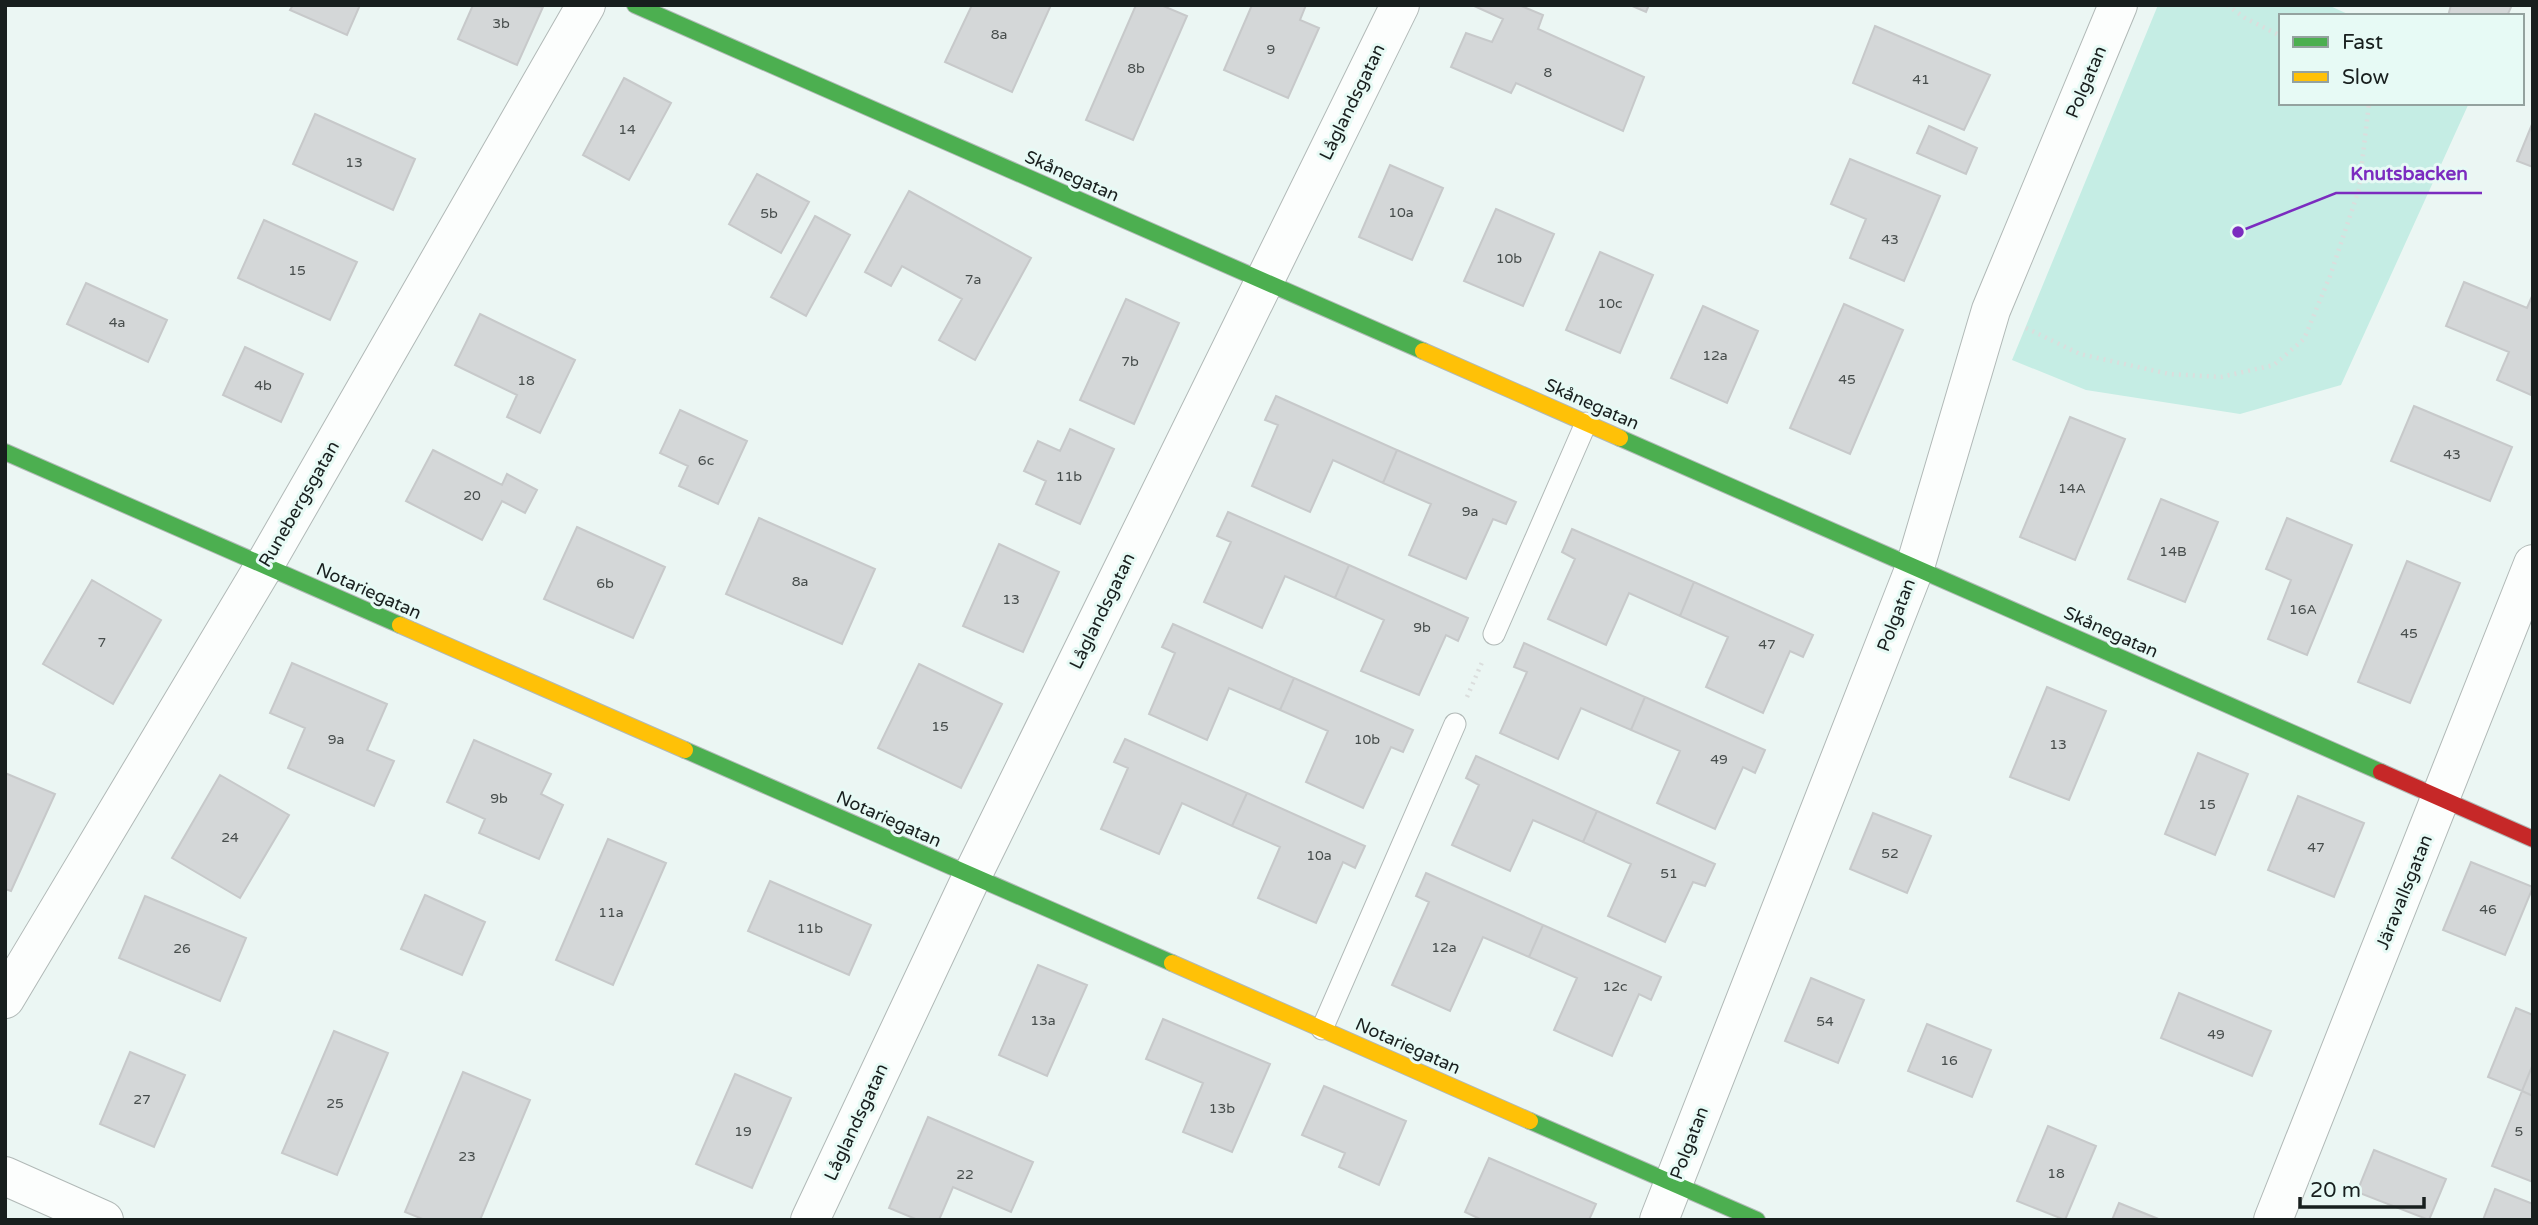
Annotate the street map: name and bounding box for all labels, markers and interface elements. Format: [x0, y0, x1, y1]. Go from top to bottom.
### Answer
legend [2279, 14, 2524, 105]
house number: 3b [492, 15, 510, 32]
house number: 8a [991, 26, 1007, 43]
text: Fast [2342, 30, 2383, 55]
street label: Låglandsgatan [1314, 40, 1390, 164]
house number: 9 [1267, 41, 1275, 58]
street label: Polgatan [2061, 42, 2111, 122]
house number: 8b [1127, 60, 1145, 77]
house number: 8 [1544, 64, 1553, 81]
text: Slow [2342, 65, 2390, 90]
house number: 41 [1912, 71, 1930, 88]
house number: 14 [618, 121, 636, 138]
street label: Skånegatan [1021, 145, 1123, 207]
callout: Knutsbacken [2336, 153, 2482, 193]
house number: 13 [345, 154, 363, 171]
text: Knutsbacken [2350, 163, 2468, 185]
house number: 10a [1388, 204, 1414, 221]
house number: 5b [760, 205, 778, 222]
house number: 43 [1881, 231, 1899, 248]
house number: 10b [1496, 250, 1522, 267]
house number: 15 [288, 262, 306, 279]
house number: 7a [965, 271, 981, 288]
house number: 10c [1597, 295, 1623, 312]
house number: 4a [109, 314, 125, 331]
house number: 12a [1702, 347, 1728, 364]
house number: 7b [1121, 353, 1139, 370]
house number: 45 [1838, 371, 1856, 388]
house number: 18 [517, 372, 535, 389]
street label: Skånegatan [1541, 373, 1643, 435]
house number: 4b [254, 377, 272, 394]
street label: Runebergsgatan [254, 437, 344, 571]
house number: 43 [2443, 446, 2461, 463]
house number: 6c [698, 452, 714, 469]
house number: 11b [1056, 468, 1082, 485]
house number: 14A [2058, 480, 2086, 497]
house number: 20 [463, 487, 481, 504]
house number: 9a [1462, 503, 1478, 520]
house number: 14B [2159, 543, 2187, 560]
street label: Låglandsgatan [1064, 549, 1140, 673]
street label: Notariegatan [313, 558, 425, 624]
house number: 8a [792, 573, 808, 590]
house number: 6b [596, 575, 614, 592]
street label: Polgatan [1872, 575, 1920, 655]
house number: 13 [1002, 591, 1020, 608]
street label: Skånegatan [2060, 601, 2162, 663]
house number: 16A [2289, 601, 2317, 618]
house number: 9b [1413, 619, 1431, 636]
house number: 45 [2400, 625, 2418, 642]
house number: 7 [98, 634, 106, 651]
house number: 47 [1758, 636, 1776, 653]
house number: 15 [931, 718, 949, 735]
house number: 9a [328, 731, 344, 748]
house number: 10b [1354, 731, 1380, 748]
house number: 13 [2049, 736, 2067, 753]
house number: 49 [1710, 751, 1728, 768]
street label: Notariegatan [833, 786, 945, 852]
house number: 9b [490, 790, 508, 807]
house number: 15 [2198, 796, 2216, 813]
house number: 24 [221, 829, 239, 846]
street label: Järavallsgatan [2371, 831, 2437, 953]
house number: 47 [2307, 839, 2325, 856]
house number: 52 [1881, 845, 1899, 862]
house number: 10a [1306, 847, 1332, 864]
house number: 51 [1660, 865, 1678, 882]
house number: 46 [2479, 901, 2497, 918]
house number: 11a [598, 904, 624, 921]
house number: 11b [797, 920, 823, 937]
house number: 12a [1431, 939, 1457, 956]
house number: 26 [173, 940, 191, 957]
house number: 12c [1602, 978, 1628, 995]
house number: 13a [1030, 1012, 1056, 1029]
street label: Notariegatan [1352, 1013, 1464, 1079]
house number: 54 [1816, 1013, 1834, 1030]
house number: 49 [2207, 1026, 2225, 1043]
house number: 16 [1940, 1052, 1958, 1069]
street label: Låglandsgatan [819, 1060, 893, 1184]
house number: 27 [133, 1091, 151, 1108]
house number: 25 [326, 1095, 344, 1112]
house number: 13b [1209, 1100, 1235, 1117]
street label: Polgatan [1665, 1103, 1713, 1183]
house number: 19 [734, 1123, 752, 1140]
house number: 5 [2515, 1123, 2523, 1140]
house number: 23 [458, 1148, 476, 1165]
house number: 18 [2047, 1165, 2065, 1182]
house number: 22 [956, 1166, 974, 1183]
scale bar [2300, 1166, 2424, 1210]
text: 20 m [2310, 1178, 2361, 1203]

